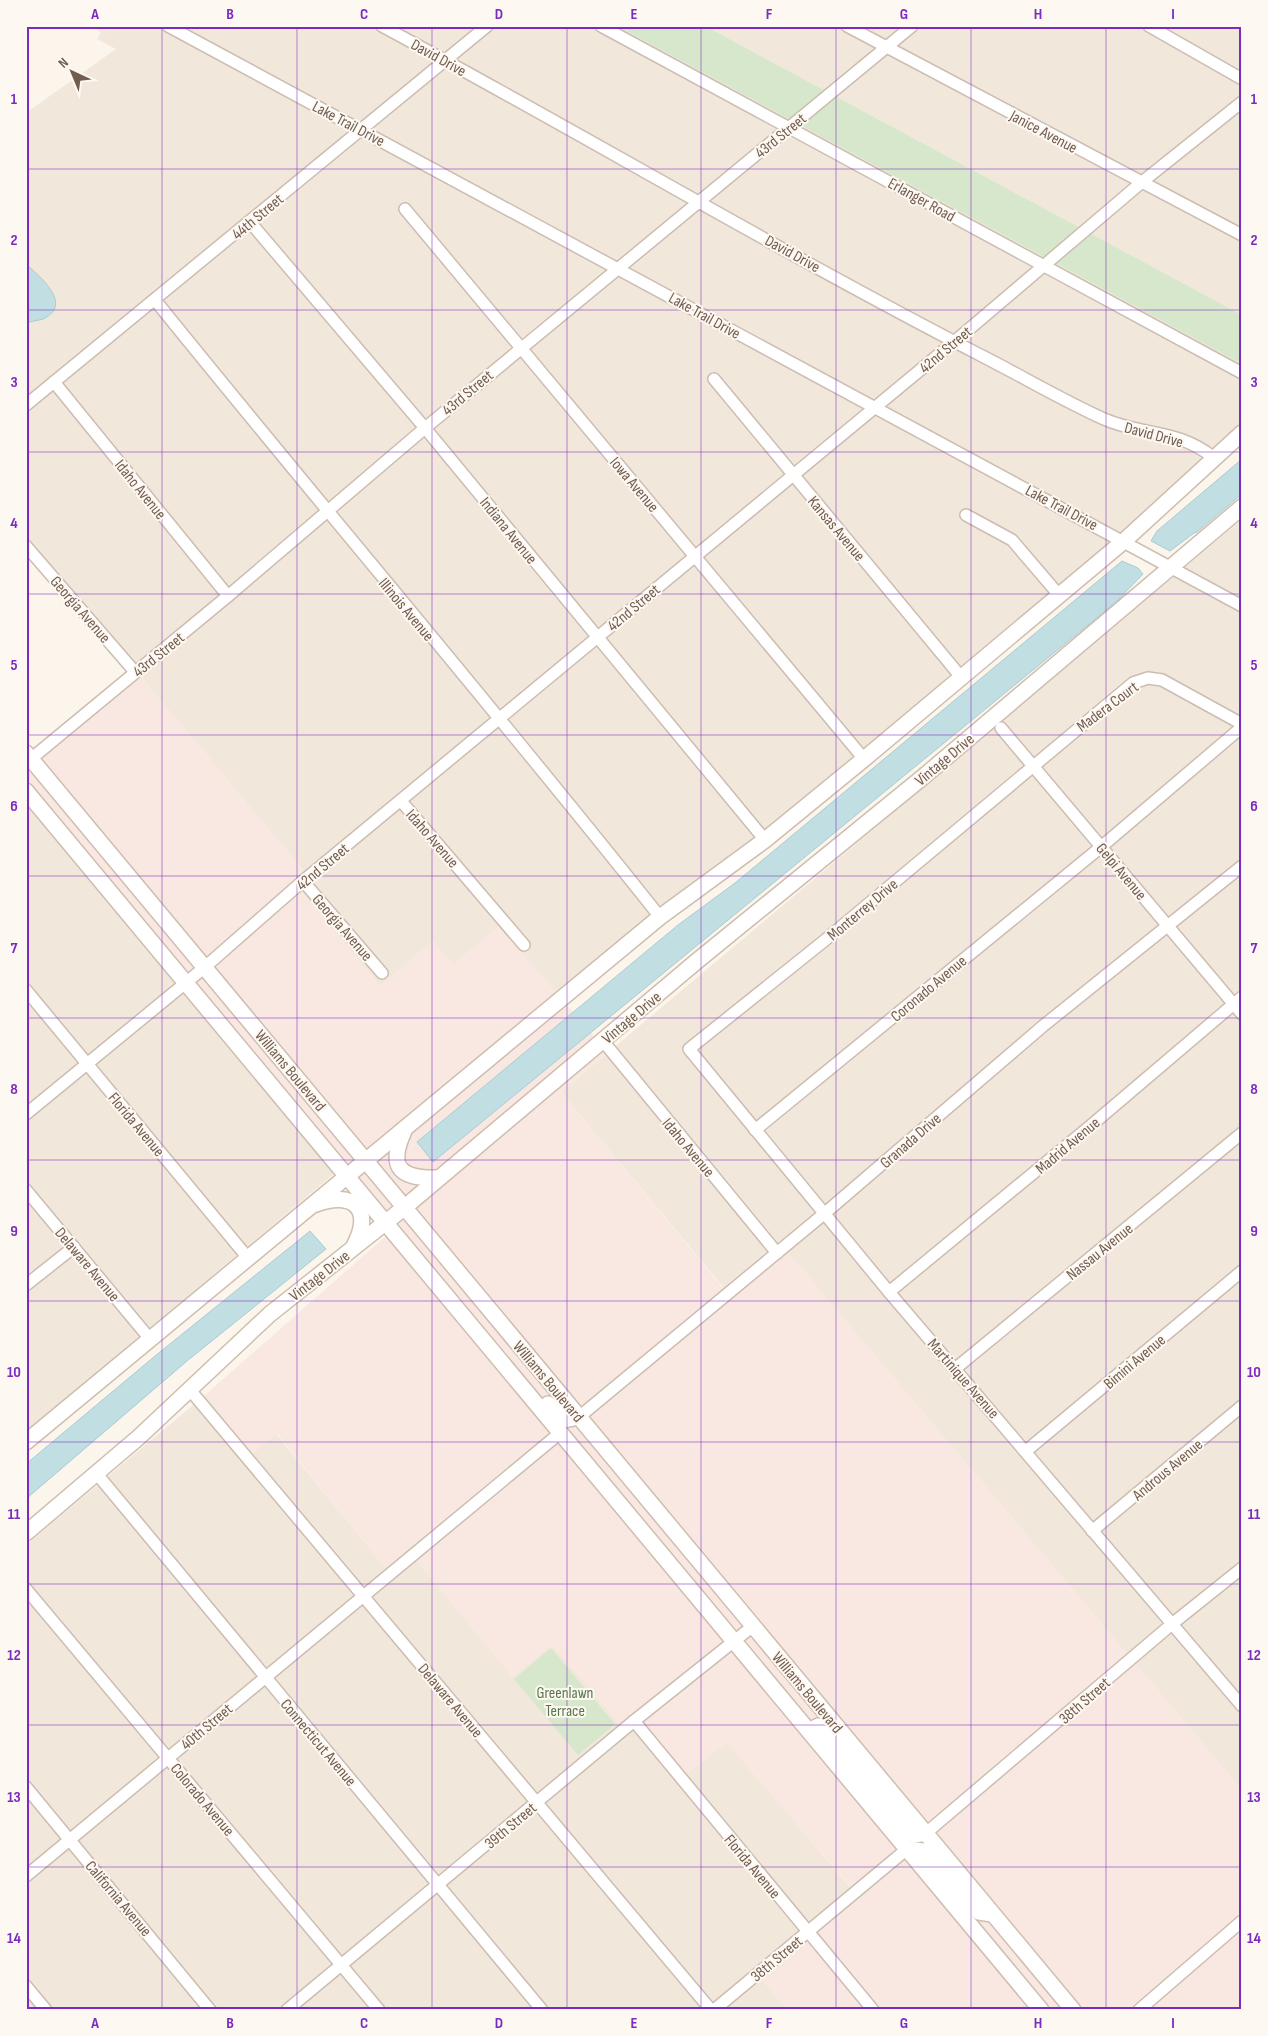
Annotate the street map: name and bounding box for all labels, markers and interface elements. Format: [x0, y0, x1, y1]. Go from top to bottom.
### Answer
text: A [90, 5, 99, 24]
text: B [226, 5, 234, 24]
text: C [360, 5, 368, 24]
text: D [495, 5, 503, 24]
text: E [631, 5, 638, 24]
text: F [766, 5, 773, 24]
text: G [900, 5, 908, 24]
text: H [1034, 5, 1042, 24]
text: I [1171, 5, 1175, 24]
street label: David Drive [407, 35, 469, 81]
north arrow [48, 48, 98, 98]
text: N [55, 54, 72, 72]
text: 1 [11, 90, 18, 109]
text: 1 [1251, 90, 1258, 109]
street label: Lake Trail Drive [309, 97, 388, 151]
street label: Janice Avenue [1005, 106, 1080, 158]
street label: 43rd Street [751, 110, 811, 163]
street label: Erlanger Road [884, 174, 958, 226]
street label: 44th Street [228, 190, 288, 244]
text: 2 [10, 231, 18, 250]
street label: David Drive [761, 231, 823, 277]
text: 2 [1250, 231, 1258, 250]
street label: Lake Trail Drive [665, 289, 743, 344]
street label: 42nd Street [916, 322, 976, 378]
street label: 43rd Street [439, 366, 497, 420]
text: 3 [10, 373, 18, 392]
text: 3 [1250, 373, 1258, 392]
street label: David Drive [1122, 418, 1185, 452]
street label: Iowa Avenue [605, 453, 662, 517]
street label: Idaho Avenue [110, 456, 170, 524]
street label: Lake Trail Drive [1022, 481, 1101, 535]
street label: Kansas Avenue [803, 492, 869, 565]
street label: Indiana Avenue [475, 494, 541, 568]
text: 4 [10, 514, 18, 533]
text: 4 [1250, 514, 1258, 533]
street label: Georgia Avenue [46, 573, 114, 647]
street label: Illinois Avenue [374, 575, 438, 645]
street label: 42nd Street [604, 580, 664, 636]
street label: 43rd Street [129, 629, 189, 682]
text: 5 [10, 656, 18, 675]
text: 5 [1250, 656, 1258, 675]
street label: Madera Court [1073, 678, 1143, 737]
street label: Vintage Drive [912, 730, 978, 790]
text: 6 [10, 797, 18, 816]
text: 6 [1250, 797, 1258, 816]
street label: Idaho Avenue [401, 806, 462, 872]
street label: 42nd Street [293, 839, 353, 895]
street label: Gelpi Avenue [1091, 840, 1150, 904]
street label: Monterrey Drive [824, 875, 902, 945]
street label: Georgia Avenue [308, 891, 376, 965]
text: 7 [11, 939, 18, 958]
text: 7 [1251, 939, 1258, 958]
street label: Coronado Avenue [887, 952, 971, 1026]
street label: Vintage Drive [599, 988, 665, 1048]
street label: Williams Boulevard [250, 1026, 329, 1115]
text: 8 [10, 1080, 18, 1099]
text: 8 [1250, 1080, 1258, 1099]
street label: Florida Avenue [104, 1089, 168, 1161]
street label: Granada Drive [877, 1109, 945, 1173]
street label: Madrid Avenue [1032, 1114, 1104, 1179]
street label: Idaho Avenue [658, 1115, 718, 1181]
street label: Nassau Avenue [1063, 1220, 1137, 1285]
text: 9 [10, 1222, 18, 1241]
text: 9 [1250, 1222, 1258, 1241]
street label: Delaware Avenue [50, 1224, 123, 1306]
street label: Vintage Drive [286, 1247, 354, 1306]
street label: Bimini Avenue [1100, 1331, 1170, 1393]
street label: Martinique Avenue [923, 1335, 1003, 1423]
street label: Williams Boulevard [508, 1337, 587, 1426]
text: 10 [7, 1363, 21, 1382]
text: 10 [1247, 1363, 1261, 1382]
street label: Androus Avenue [1128, 1435, 1207, 1506]
text: 11 [8, 1505, 21, 1524]
text: 11 [1248, 1505, 1261, 1524]
text: 12 [7, 1646, 21, 1665]
text: 12 [1247, 1646, 1261, 1665]
street label: Williams Boulevard [767, 1648, 846, 1737]
street label: Delaware Avenue [413, 1660, 486, 1742]
street label: 38th Street [1055, 1674, 1115, 1729]
park label: Greenlawn Terrace [537, 1684, 593, 1721]
street label: Connecticut Avenue [276, 1695, 360, 1791]
street label: 40th Street [177, 1700, 237, 1754]
street label: Colorado Avenue [166, 1760, 238, 1840]
text: 13 [7, 1788, 21, 1807]
text: 13 [1247, 1788, 1261, 1807]
street label: 39th Street [481, 1799, 541, 1853]
street label: Florida Avenue [720, 1831, 784, 1903]
street label: California Avenue [81, 1857, 155, 1941]
text: 14 [7, 1929, 21, 1948]
text: 14 [1247, 1929, 1261, 1948]
street label: 38th Street [747, 1932, 807, 1986]
text: A [90, 2014, 99, 2033]
text: B [226, 2014, 234, 2033]
text: C [360, 2014, 368, 2033]
text: D [495, 2014, 503, 2033]
text: E [631, 2014, 638, 2033]
text: F [766, 2014, 773, 2033]
text: G [900, 2014, 908, 2033]
text: H [1034, 2014, 1042, 2033]
text: I [1171, 2014, 1175, 2033]

